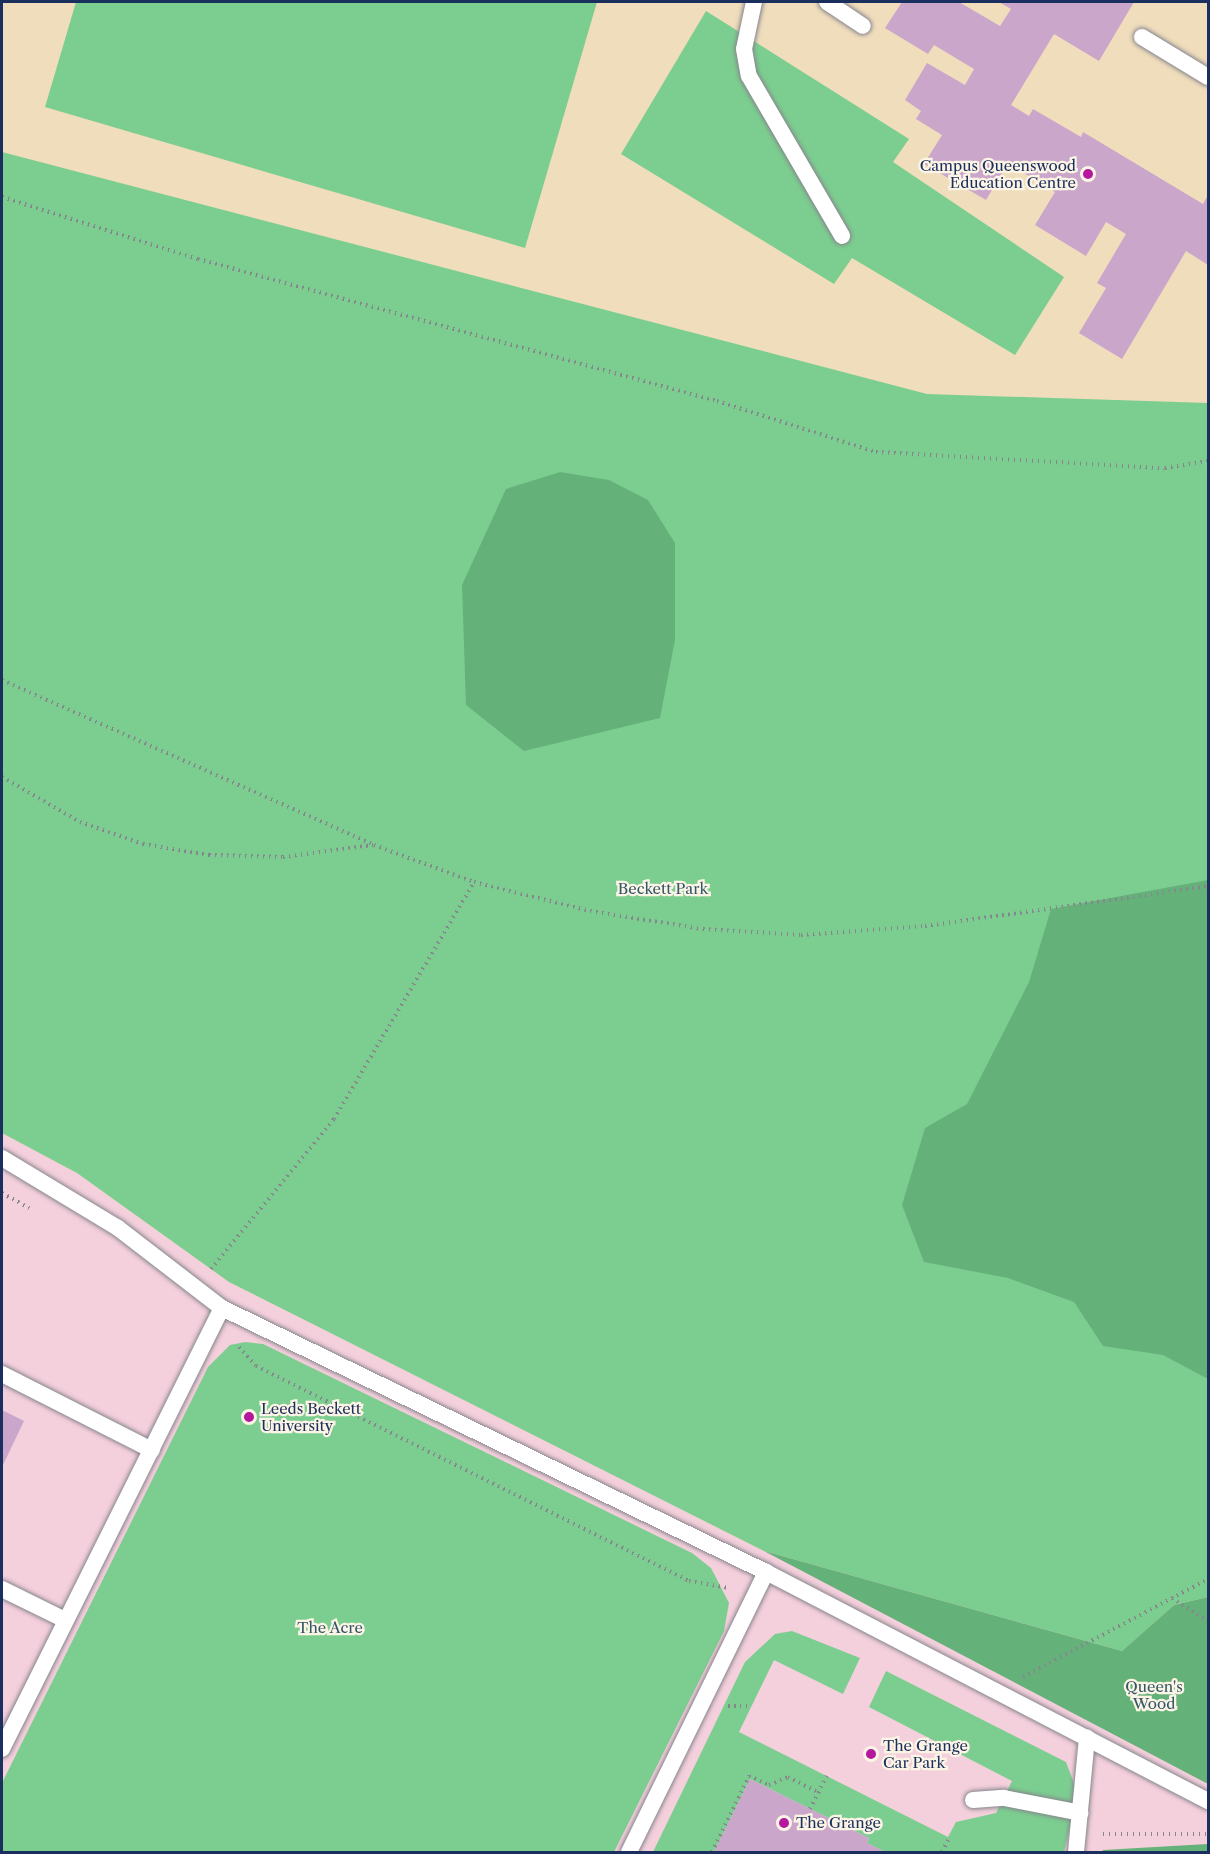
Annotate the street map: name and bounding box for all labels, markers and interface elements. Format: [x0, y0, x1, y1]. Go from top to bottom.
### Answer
place label: Campus Queenswood Education Centre [920, 156, 1076, 191]
marker: Campus Queenswood Education Centre [1081, 167, 1095, 181]
park label: Beckett Park [618, 880, 708, 898]
place label: Leeds Beckett University [261, 1399, 361, 1434]
marker: Leeds Beckett University [242, 1410, 256, 1424]
park label: The Acre [297, 1619, 363, 1637]
park label: Queen's Wood [1125, 1677, 1183, 1712]
place label: The Grange Car Park [883, 1736, 968, 1771]
marker: The Grange Car Park [864, 1747, 878, 1761]
place label: The Grange [796, 1814, 881, 1832]
marker: The Grange [777, 1816, 791, 1830]

